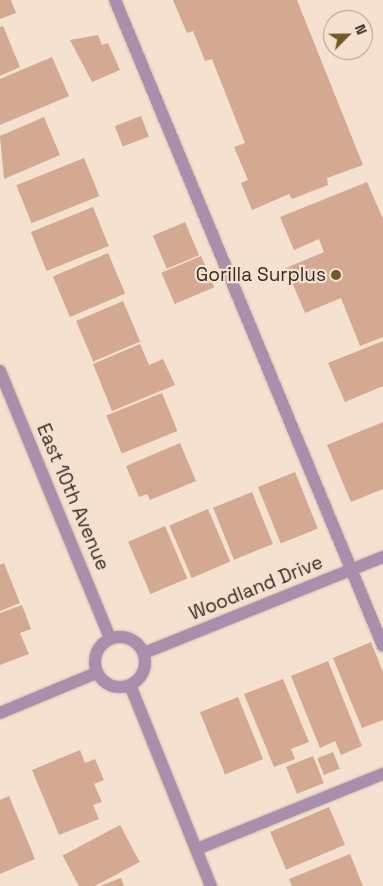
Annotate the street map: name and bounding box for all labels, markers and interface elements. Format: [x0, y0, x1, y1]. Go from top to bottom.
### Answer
north arrow [323, 10, 373, 60]
text: N [351, 22, 371, 37]
place label: Gorilla Surplus [196, 264, 326, 286]
marker: Gorilla Surplus [330, 269, 342, 281]
street label: East 10th Avenue [32, 420, 114, 574]
street label: Woodland Drive [186, 551, 326, 625]

